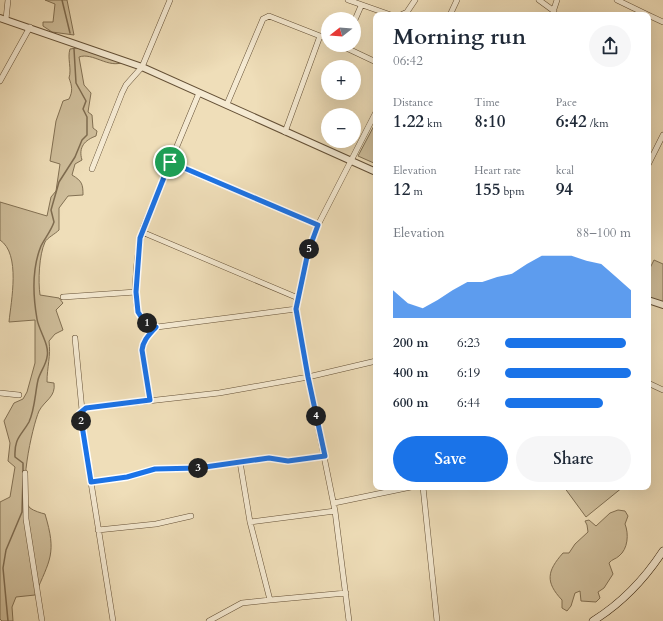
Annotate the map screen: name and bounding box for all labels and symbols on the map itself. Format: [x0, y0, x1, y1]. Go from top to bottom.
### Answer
north arrow [321, 12, 361, 52]
pin [153, 145, 187, 179]
pin: 5 [299, 239, 319, 259]
pin: 1 [137, 313, 157, 333]
pin: 4 [306, 406, 326, 426]
pin: 2 [71, 411, 91, 431]
pin: 3 [188, 458, 208, 478]

